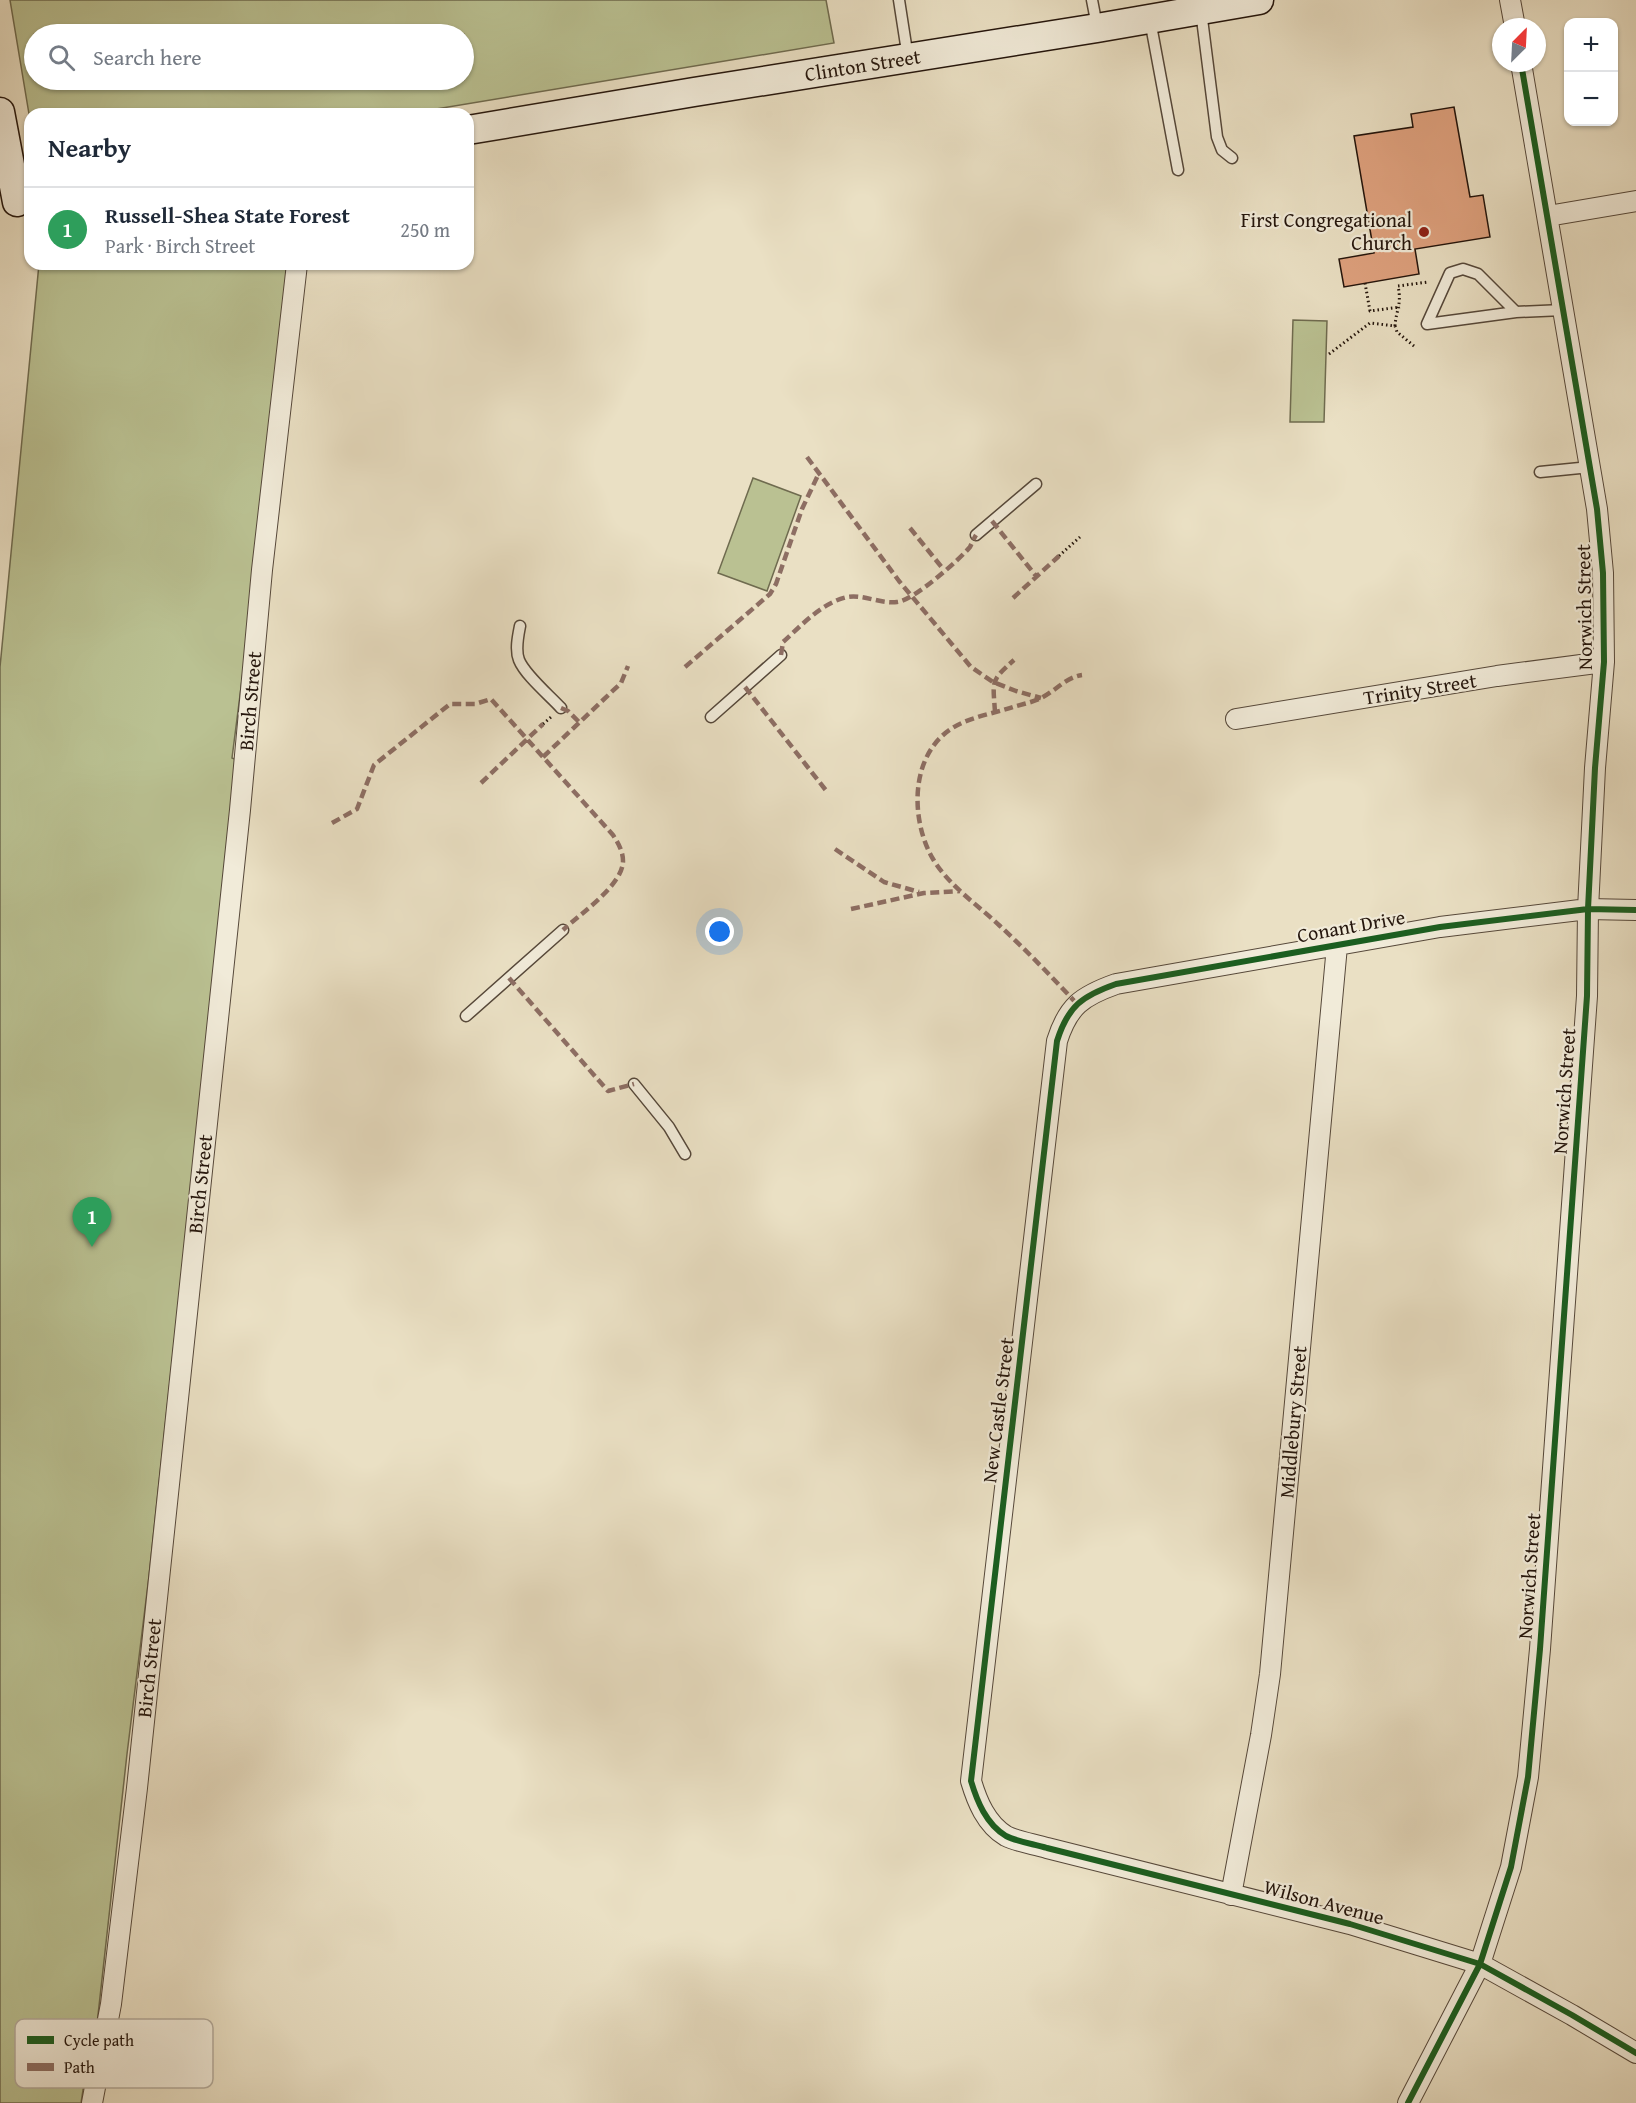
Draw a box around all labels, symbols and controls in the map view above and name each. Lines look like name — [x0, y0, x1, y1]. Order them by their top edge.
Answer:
north arrow — [1492, 18, 1546, 72]
map controls — [1564, 18, 1618, 126]
button: + — [1564, 18, 1618, 72]
search box — [24, 24, 474, 90]
icon: search — [45, 41, 78, 74]
text: Search here — [93, 41, 202, 73]
street label: Clinton Street — [803, 41, 923, 88]
button: − — [1564, 72, 1618, 126]
text: Nearby — [48, 128, 131, 167]
text: Russell-Shea State Forest — [105, 199, 350, 231]
place label: First Congregational Church — [1241, 205, 1412, 257]
text: 1 — [62, 215, 73, 244]
text: 250 m — [400, 215, 450, 244]
marker: First Congregational Church — [1417, 225, 1431, 239]
text: Park · Birch Street — [105, 231, 255, 260]
street label: Norwich Street — [1568, 544, 1599, 670]
street label: Birch Street — [231, 650, 268, 752]
street label: Trinity Street — [1361, 665, 1478, 712]
street label: Conant Drive — [1295, 902, 1407, 949]
your location — [705, 917, 734, 946]
street label: Norwich Street — [1545, 1027, 1582, 1155]
street label: Birch Street — [180, 1133, 219, 1235]
pin: 1 — [72, 1198, 112, 1247]
street label: New Castle Street — [974, 1336, 1021, 1484]
street label: Middlebury Street — [1271, 1345, 1314, 1499]
street label: Norwich Street — [1510, 1512, 1547, 1640]
street label: Birch Street — [129, 1617, 168, 1719]
street label: Wilson Avenue — [1261, 1872, 1388, 1932]
legend — [15, 2019, 213, 2088]
text: Cycle path — [64, 2028, 134, 2052]
text: Path — [64, 2055, 95, 2079]

